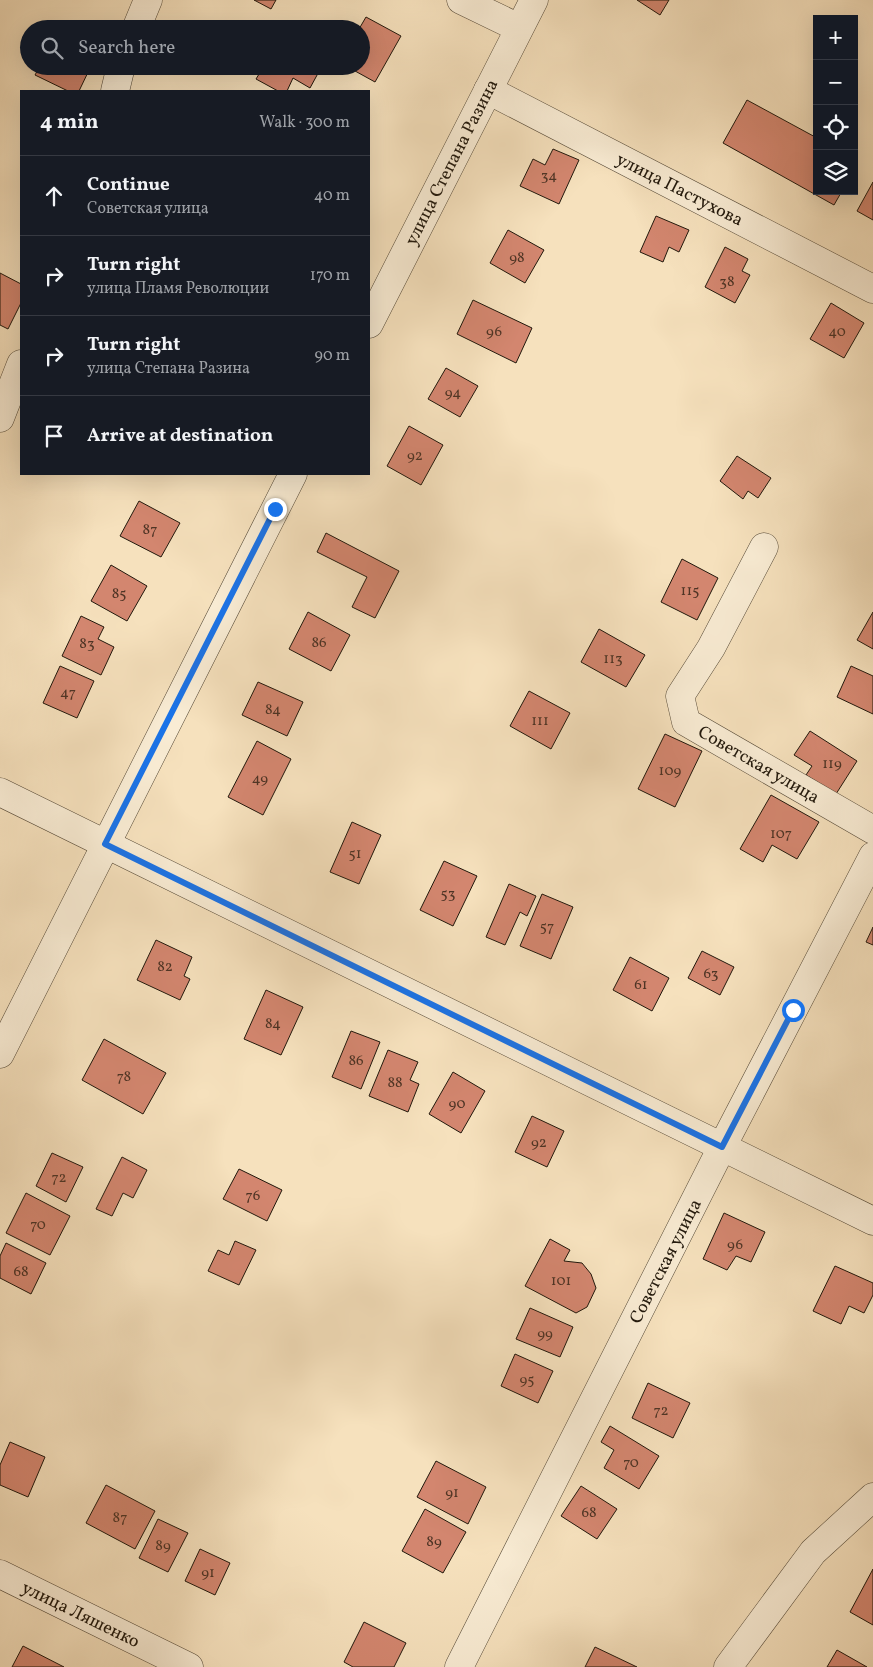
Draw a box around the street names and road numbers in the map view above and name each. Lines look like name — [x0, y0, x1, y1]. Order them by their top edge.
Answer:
street label: улица Степана Разина — [400, 75, 505, 250]
street label: улица Пастухова — [611, 148, 747, 233]
street label: Советская улица — [693, 720, 824, 810]
street label: Советская улица — [624, 1195, 709, 1328]
street label: улица Ляшенко — [17, 1576, 144, 1655]

